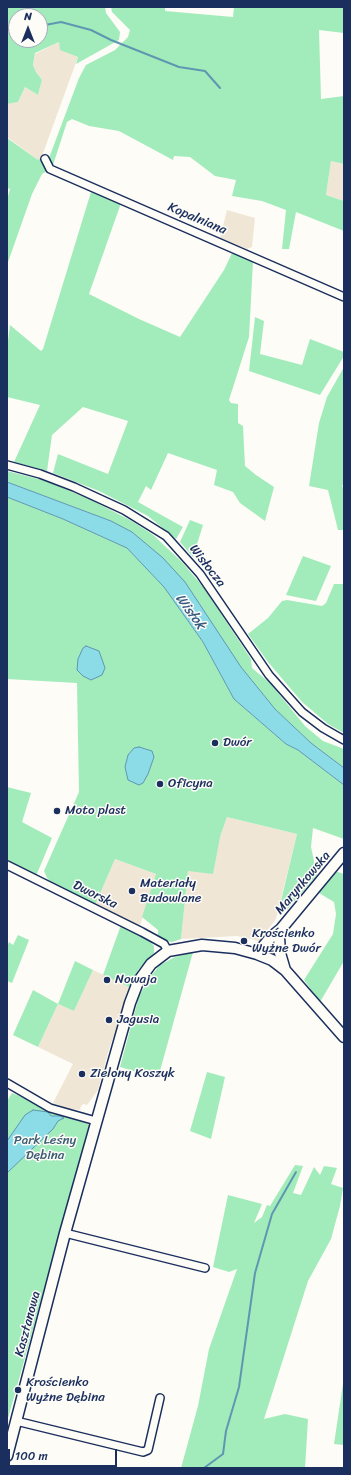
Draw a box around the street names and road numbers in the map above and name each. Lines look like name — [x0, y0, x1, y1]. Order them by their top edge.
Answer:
street label: Kopalniana — [165, 200, 229, 238]
street label: Wisłocza — [186, 542, 228, 590]
street label: Marynkowska — [272, 848, 334, 918]
street label: Dworska — [70, 878, 120, 912]
street label: Kasztanowa — [12, 1289, 44, 1359]

